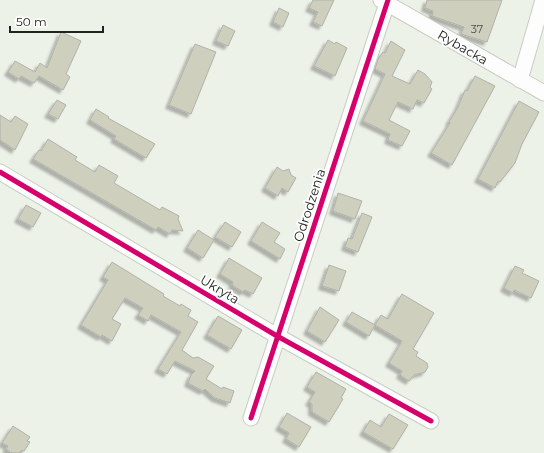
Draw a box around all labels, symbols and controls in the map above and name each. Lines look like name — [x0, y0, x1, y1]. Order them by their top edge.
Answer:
scale bar — [10, 8, 103, 34]
text: 50 m — [16, 14, 47, 29]
house number: 37 — [471, 22, 483, 36]
street label: Rybacka — [435, 26, 491, 68]
street label: Odrodzenia — [290, 166, 328, 244]
street label: Ukryta — [197, 271, 243, 307]

